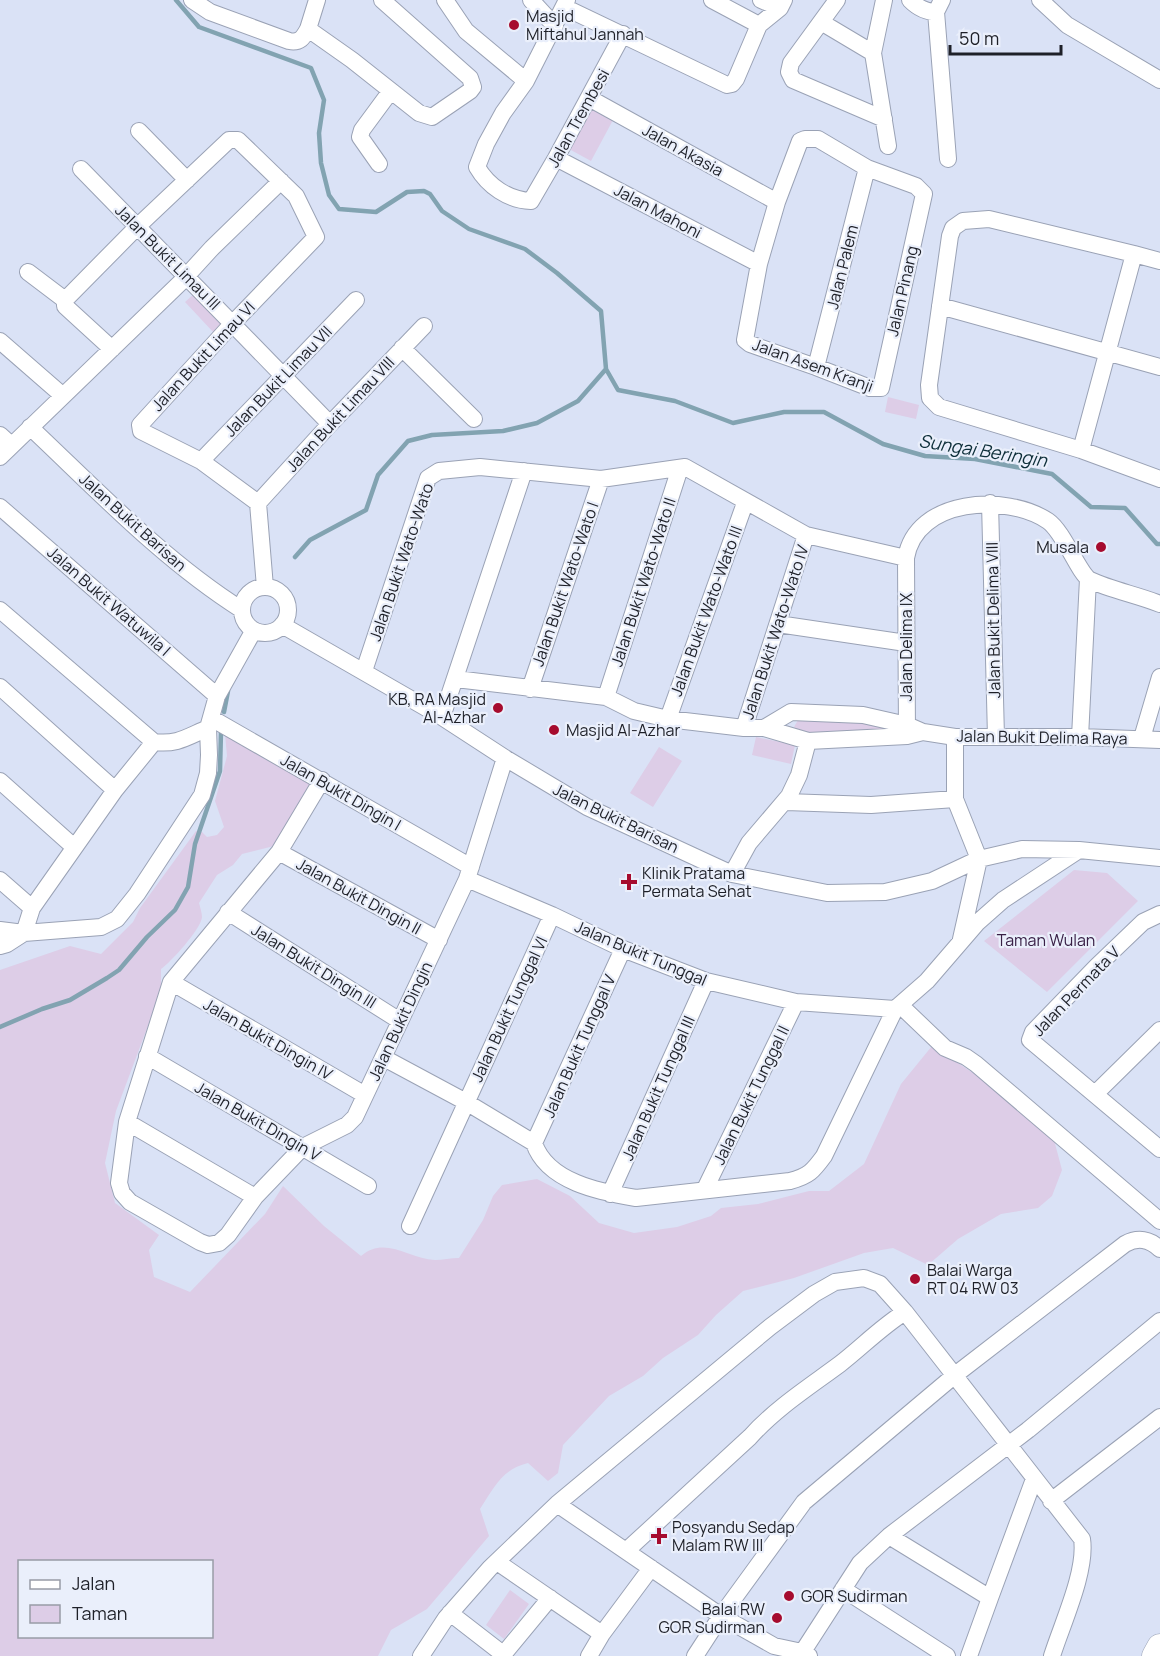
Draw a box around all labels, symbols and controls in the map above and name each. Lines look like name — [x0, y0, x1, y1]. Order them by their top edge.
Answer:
place label: Masjid Miftahul Jannah — [526, 5, 644, 45]
marker: Masjid Miftahul Jannah — [507, 18, 521, 32]
scale bar — [950, 18, 1061, 56]
text: 50 m — [959, 26, 999, 50]
street label: Jalan Trembesi — [542, 65, 614, 171]
street label: Jalan Akasia — [638, 119, 728, 181]
street label: Jalan Mahoni — [610, 179, 706, 243]
street label: Jalan Bukit Limau III — [111, 200, 225, 314]
street label: Jalan Palem — [821, 223, 863, 311]
street label: Jalan Pinang — [881, 244, 923, 338]
street label: Jalan Bukit Limau VI — [146, 296, 260, 416]
street label: Jalan Bukit Limau VII — [219, 321, 337, 441]
street label: Jalan Asem Kranji — [750, 333, 876, 397]
street label: Jalan Bukit Limau VIII — [281, 352, 399, 476]
water label: Sungai Beringin — [917, 428, 1050, 472]
street label: Jalan Bukit Barisan — [75, 468, 191, 576]
street label: Jalan Bukit Wato-Wato — [364, 480, 438, 644]
street label: Jalan Bukit Wato-Wato II — [605, 495, 681, 669]
street label: Jalan Bukit Wato-Wato I — [527, 499, 603, 669]
street label: Jalan Bukit Wato-Wato III — [665, 523, 747, 699]
place label: Musala — [1036, 536, 1089, 558]
marker: Musala — [1094, 540, 1108, 554]
street label: Jalan Bukit Watuwila I — [43, 541, 175, 661]
street label: Jalan Bukit Wato-Wato IV — [736, 542, 814, 722]
street label: Jalan Bukit Delima VIII — [981, 542, 1005, 698]
street label: Jalan Delima IX — [895, 593, 917, 701]
place label: KB, RA Masjid Al-Azhar — [388, 688, 486, 728]
marker: KB, RA Masjid Al-Azhar — [491, 701, 505, 715]
place label: Masjid Al-Azhar — [566, 719, 680, 741]
marker: Masjid Al-Azhar — [547, 723, 561, 737]
street label: Jalan Bukit Delima Raya — [956, 725, 1128, 749]
street label: Jalan Bukit Dingin I — [277, 749, 405, 835]
street label: Jalan Bukit Barisan — [550, 778, 682, 858]
street label: Jalan Bukit Dingin II — [293, 853, 425, 939]
place label: Klinik Pratama Permata Sehat — [642, 862, 752, 902]
marker: Klinik Pratama Permata Sehat — [620, 873, 638, 891]
street label: Jalan Bukit Tunggal — [572, 915, 710, 991]
street label: Jalan Bukit Dingin III — [247, 919, 381, 1013]
park label: Taman Wulan — [997, 929, 1095, 951]
street label: Jalan Bukit Tunggal VI — [466, 933, 552, 1085]
street label: Jalan Permata V — [1027, 941, 1125, 1041]
street label: Jalan Bukit Dingin — [363, 958, 437, 1084]
street label: Jalan Bukit Tunggal V — [538, 971, 621, 1121]
street label: Jalan Bukit Dingin IV — [199, 993, 337, 1085]
street label: Jalan Bukit Tunggal III — [616, 1012, 700, 1164]
street label: Jalan Bukit Tunggal II — [708, 1022, 794, 1168]
street label: Jalan Bukit Dingin V — [191, 1076, 325, 1166]
place label: Balai Warga RT 04 RW 03 — [927, 1259, 1019, 1299]
marker: Balai Warga RT 04 RW 03 — [908, 1272, 922, 1286]
place label: Posyandu Sedap Malam RW III — [672, 1516, 795, 1556]
marker: Posyandu Sedap Malam RW III — [650, 1527, 668, 1545]
legend — [18, 1560, 213, 1638]
text: Jalan — [72, 1571, 115, 1595]
place label: GOR Sudirman — [801, 1585, 907, 1607]
marker: GOR Sudirman — [782, 1589, 796, 1603]
place label: Balai RW GOR Sudirman — [659, 1598, 765, 1638]
text: Taman — [72, 1601, 127, 1625]
marker: Balai RW GOR Sudirman — [770, 1611, 784, 1625]

